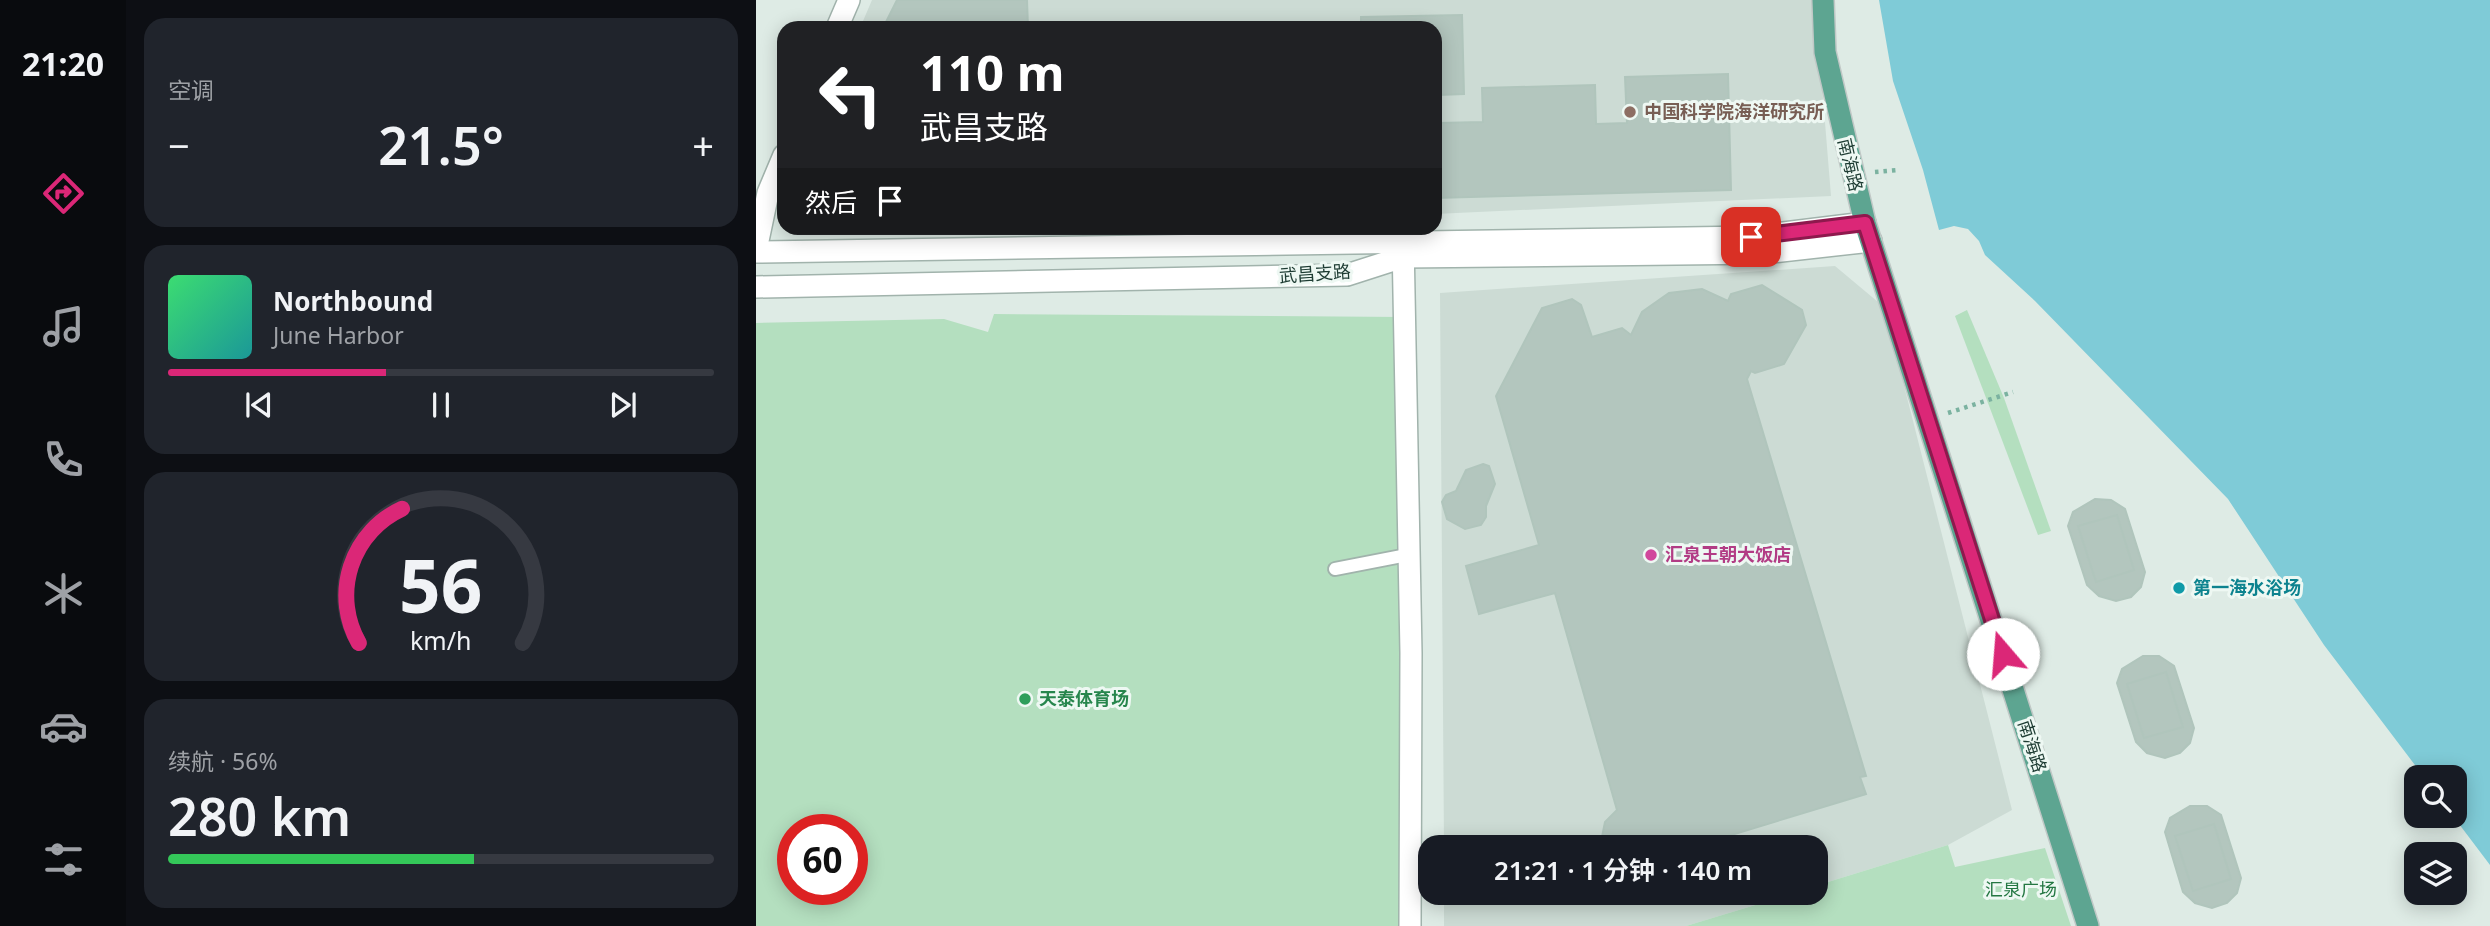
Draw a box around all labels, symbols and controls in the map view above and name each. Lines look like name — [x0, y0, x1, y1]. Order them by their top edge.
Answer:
text: 110 m — [920, 39, 1065, 105]
text: 21:20 — [22, 42, 104, 85]
icon: left — [805, 49, 896, 140]
text: 空调 — [168, 74, 214, 106]
place label: 中国科学院海洋研究所 — [1644, 99, 1824, 123]
marker: 中国科学院海洋研究所 — [1622, 104, 1638, 120]
text: 武昌支路 — [920, 105, 1048, 148]
text: 21.5° — [378, 109, 504, 180]
text: − — [168, 119, 190, 171]
text: + — [692, 119, 714, 171]
street label: 南海路 — [1833, 136, 1869, 194]
icon: directions — [39, 169, 88, 218]
icon: arrive — [871, 182, 909, 220]
text: 然后 — [805, 184, 857, 220]
pin — [1721, 207, 1781, 267]
icon: arrive — [1732, 218, 1770, 256]
street label: 武昌支路 — [1278, 259, 1352, 287]
text: Northbound — [273, 283, 433, 319]
icon: music — [39, 302, 88, 351]
text: June Harbor — [273, 319, 404, 351]
icon: previous — [240, 386, 278, 424]
icon: pause — [422, 386, 460, 424]
icon: next — [604, 386, 642, 424]
icon: phone — [39, 435, 88, 484]
text: 56 — [399, 535, 483, 634]
place label: 汇泉王朝大饭店 — [1665, 542, 1791, 566]
marker: 汇泉王朝大饭店 — [1643, 547, 1659, 563]
icon: climate — [39, 569, 88, 618]
place label: 第一海水浴场 — [2193, 575, 2301, 599]
marker: 第一海水浴场 — [2171, 580, 2187, 596]
position arrow — [1966, 617, 2040, 691]
text: km/h — [410, 622, 472, 656]
place label: 天泰体育场 — [1039, 686, 1129, 710]
marker: 天泰体育场 — [1017, 691, 1033, 707]
icon: car — [39, 702, 88, 751]
street label: 南海路 — [2013, 716, 2053, 775]
text: 续航 · 56% — [168, 745, 278, 777]
map controls — [2404, 765, 2467, 905]
button: search — [2404, 765, 2467, 828]
text: 280 km — [168, 780, 351, 851]
speed limit sign: 60 — [777, 814, 868, 905]
icon: filters — [39, 835, 88, 884]
button: layers — [2404, 842, 2467, 905]
text: 21:21 · 1 分钟 · 140 m — [1494, 852, 1752, 888]
park label: 汇泉广场 — [1985, 877, 2057, 901]

